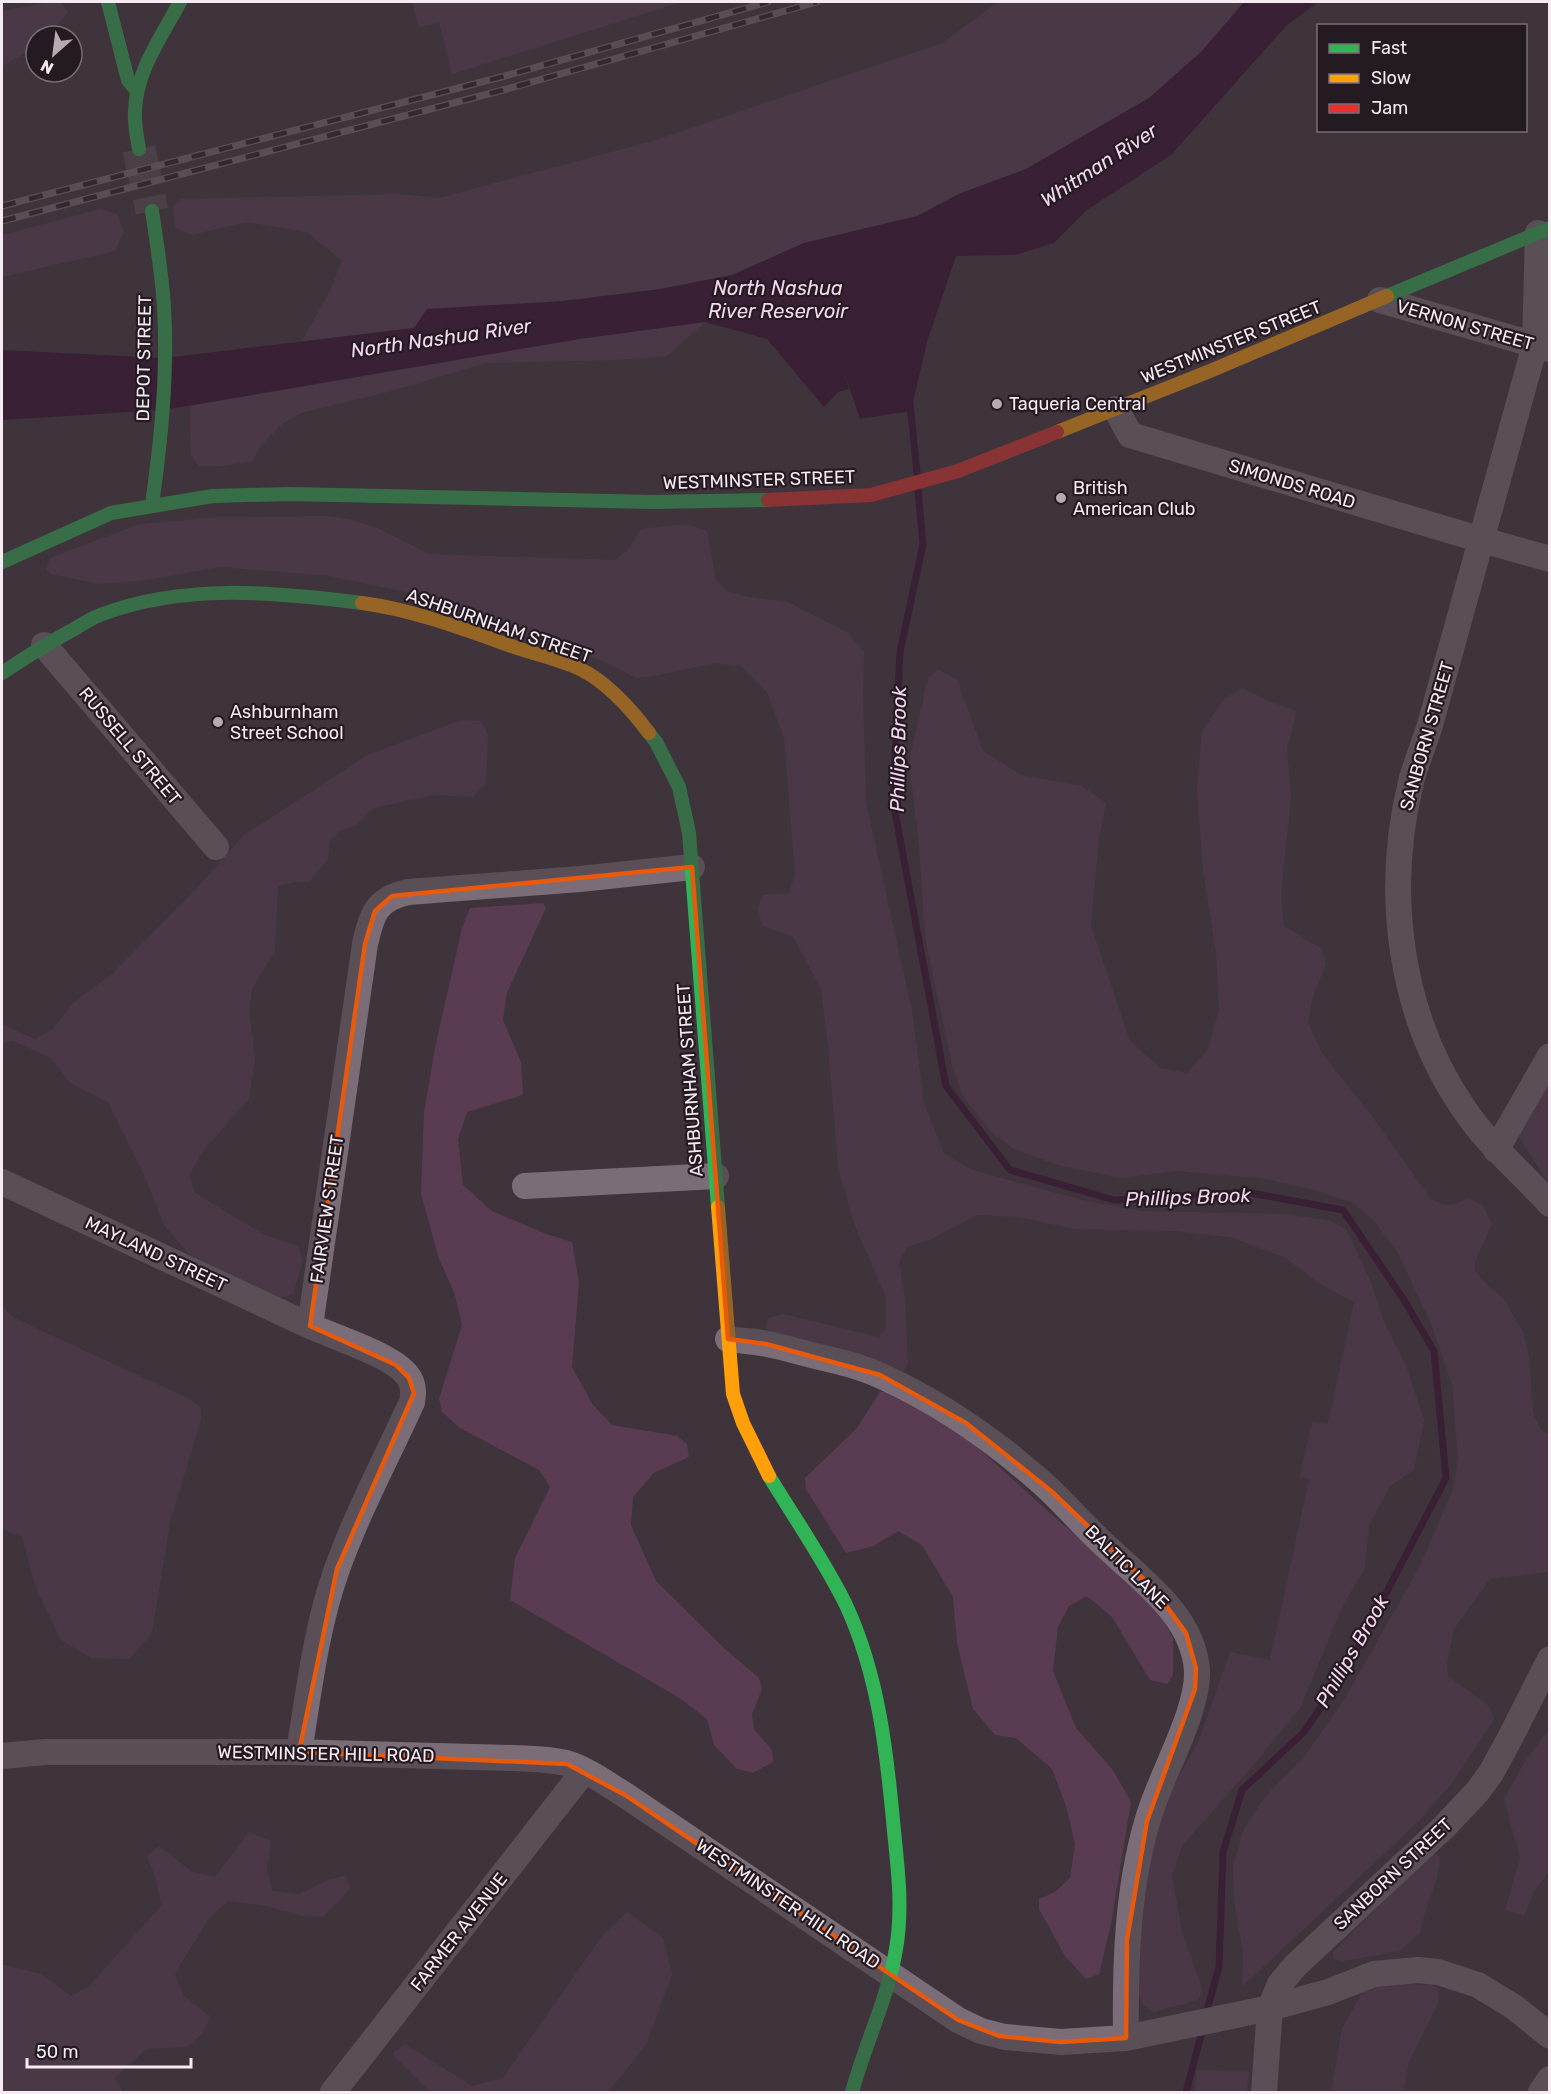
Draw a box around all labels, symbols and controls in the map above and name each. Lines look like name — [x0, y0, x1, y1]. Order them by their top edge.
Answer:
north arrow — [24, 24, 84, 84]
legend — [1317, 24, 1527, 132]
text: Fast — [1371, 37, 1407, 59]
text: N — [38, 56, 57, 78]
text: Slow — [1371, 67, 1411, 89]
text: Jam — [1371, 97, 1408, 119]
water label: Whitman River — [1036, 118, 1163, 212]
water label: North Nashua River Reservoir — [708, 276, 849, 323]
street label: DEPOT STREET — [132, 294, 156, 422]
street label: VERNON STREET — [1394, 295, 1536, 355]
street label: WESTMINSTER STREET — [1138, 296, 1324, 388]
water label: North Nashua River — [349, 313, 534, 363]
place label: Taqueria Central — [1009, 393, 1146, 415]
marker: Taqueria Central — [990, 397, 1004, 411]
street label: SIMONDS ROAD — [1226, 454, 1358, 514]
street label: WESTMINSTER STREET — [662, 466, 856, 494]
place label: British American Club — [1073, 477, 1195, 520]
marker: British American Club — [1054, 491, 1068, 505]
street label: ASHBURNHAM STREET — [404, 584, 594, 668]
street label: SANBORN STREET — [1395, 659, 1459, 813]
street label: RUSSELL STREET — [74, 682, 186, 810]
water label: Phillips Brook — [885, 685, 911, 812]
place label: Ashburnham Street School — [230, 701, 344, 744]
marker: Ashburnham Street School — [211, 715, 225, 729]
street label: ASHBURNHAM STREET — [672, 982, 708, 1178]
street label: FAIRVIEW STREET — [306, 1133, 348, 1285]
water label: Phillips Brook — [1125, 1183, 1252, 1211]
street label: MAYLAND STREET — [82, 1212, 230, 1296]
street label: BALTIC LANE — [1081, 1521, 1173, 1613]
water label: Phillips Brook — [1310, 1590, 1394, 1711]
street label: WESTMINSTER HILL ROAD — [217, 1741, 435, 1767]
street label: SANBORN STREET — [1329, 1813, 1457, 1935]
street label: WESTMINSTER HILL ROAD — [692, 1834, 884, 1974]
street label: FARMER AVENUE — [406, 1868, 512, 1996]
scale bar — [27, 2031, 190, 2069]
text: 50 m — [36, 2041, 79, 2063]

